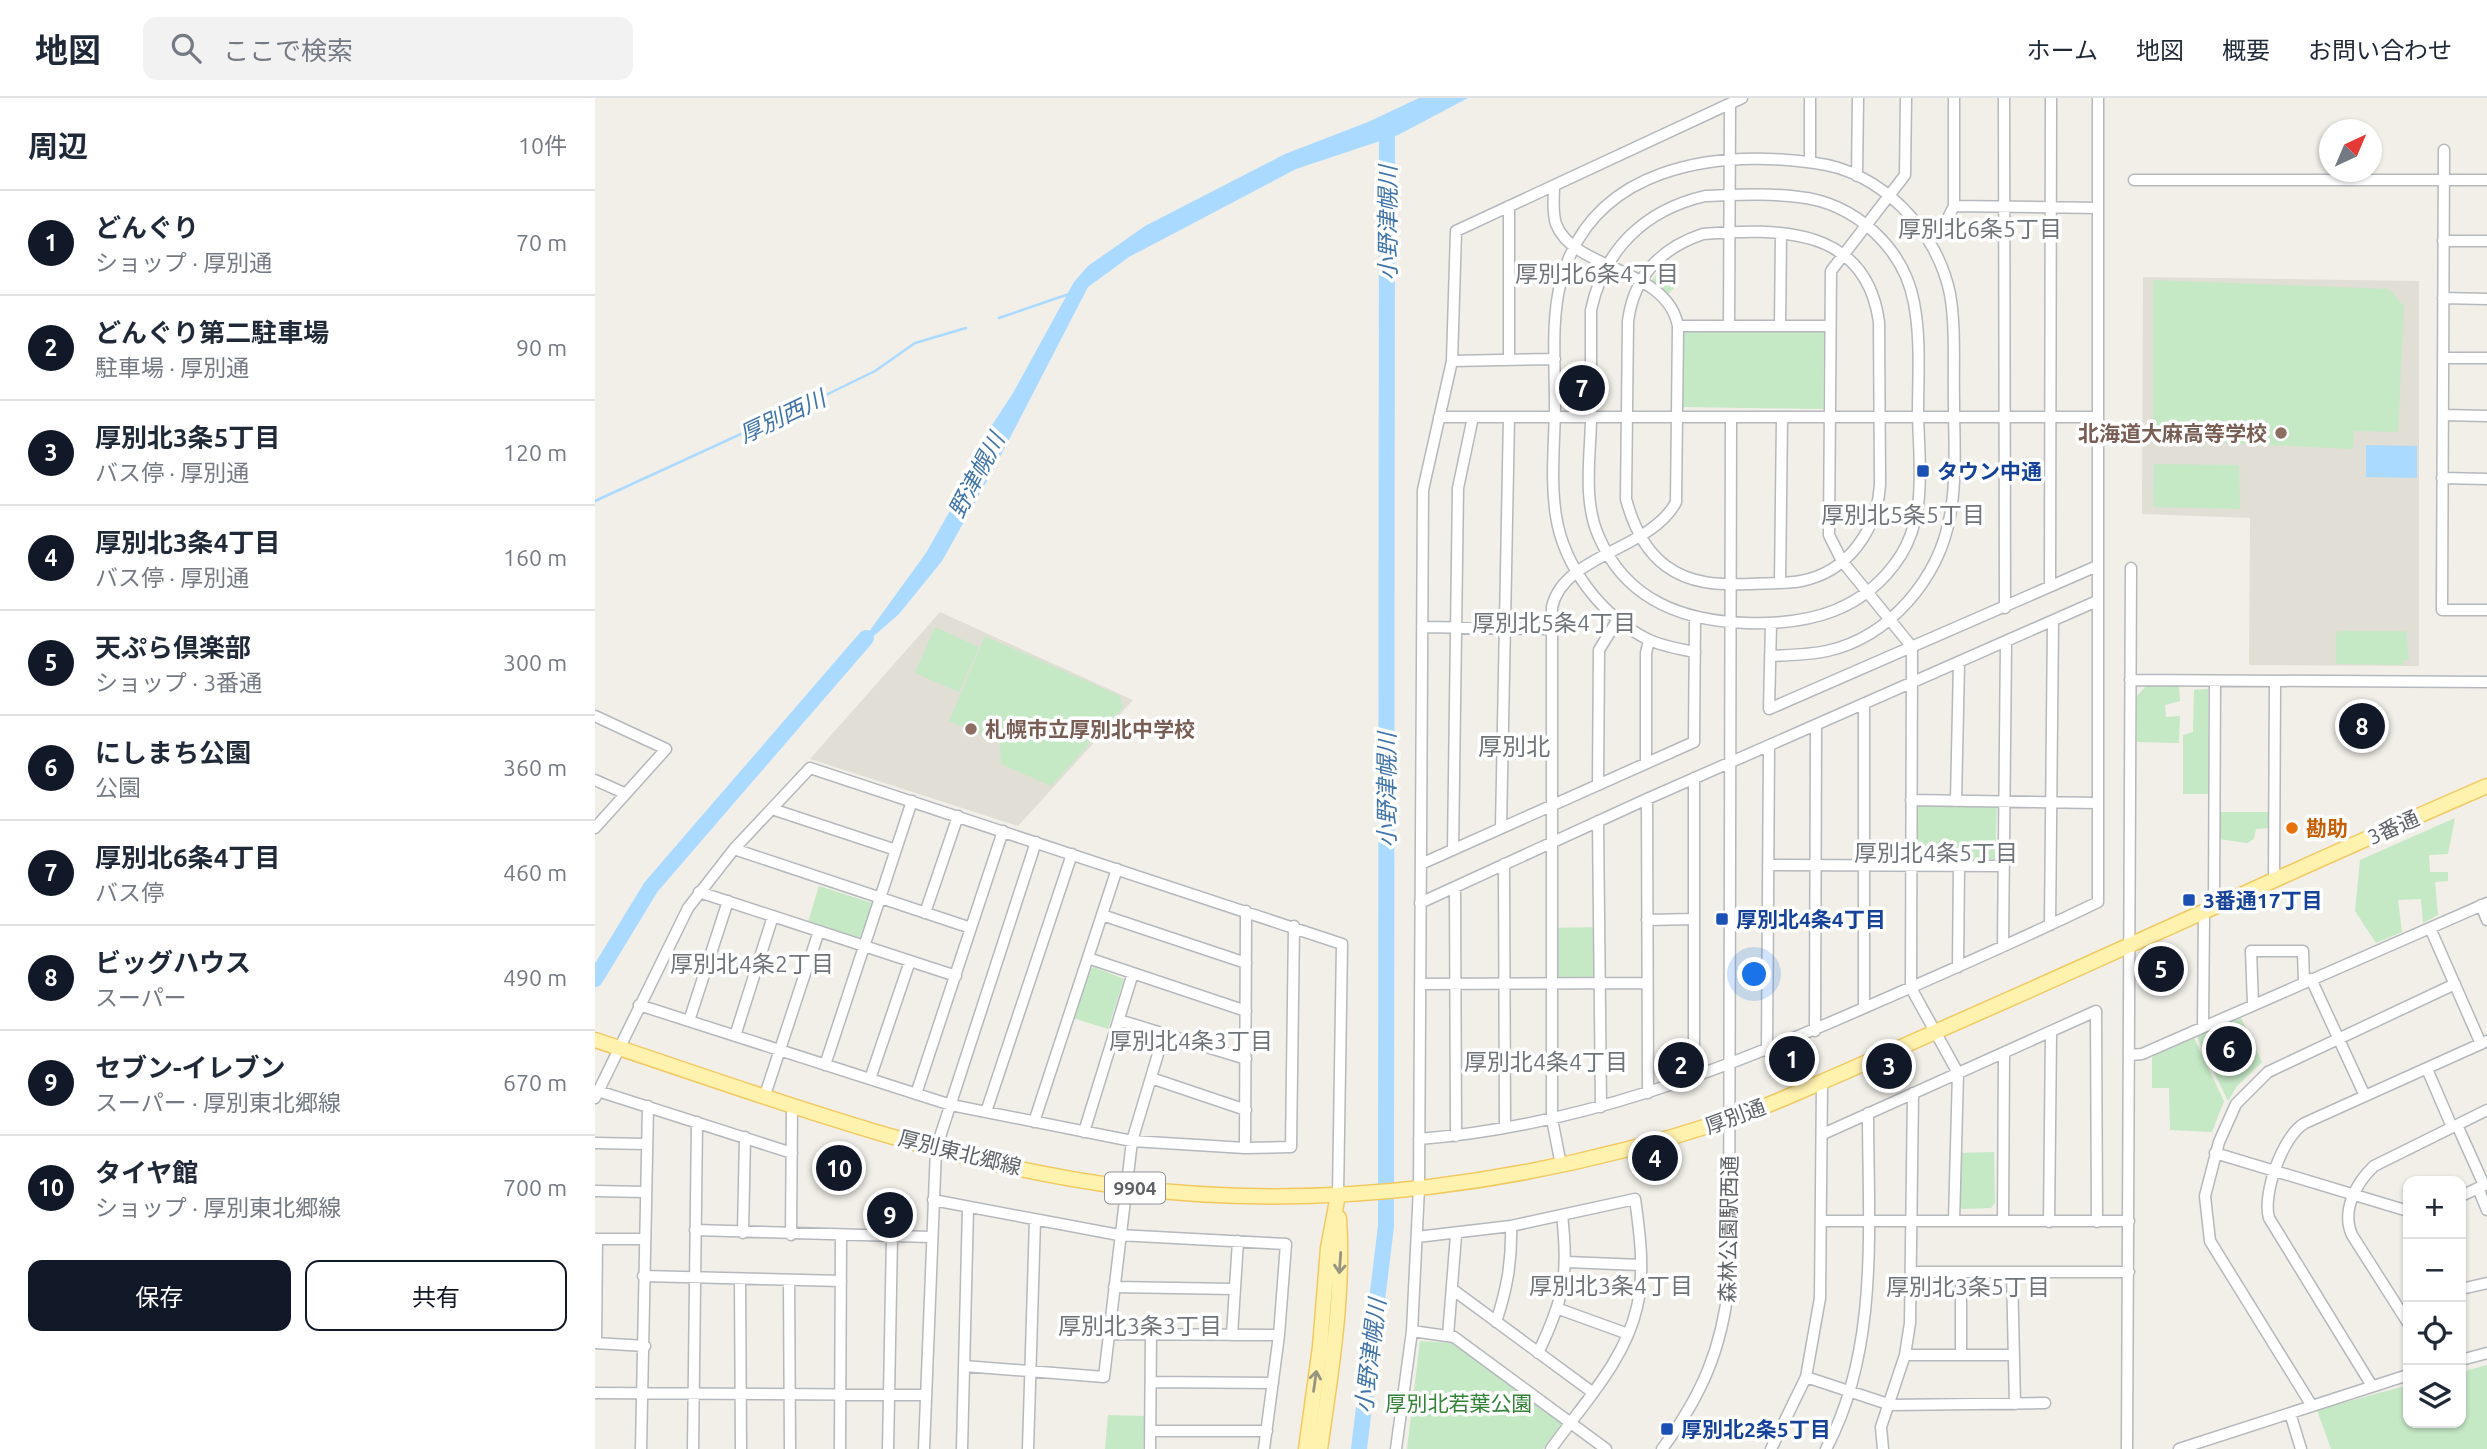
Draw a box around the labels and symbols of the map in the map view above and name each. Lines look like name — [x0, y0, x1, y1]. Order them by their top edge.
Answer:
north arrow — [2319, 119, 2382, 182]
water label: 小野津幌川 — [1375, 163, 1400, 281]
district label: 厚別北6条5丁目 — [1898, 216, 2062, 241]
district label: 厚別北6条4丁目 — [1515, 261, 1679, 286]
pin: 7 — [1559, 362, 1605, 414]
water label: 厚別西川 — [735, 384, 832, 447]
place label: 北海道大麻高等学校 — [2078, 421, 2267, 445]
marker: 北海道大麻高等学校 — [2273, 425, 2289, 441]
water label: 野津幌川 — [943, 426, 1010, 521]
place label: タウン中通 — [1937, 459, 2042, 483]
marker: タウン中通 — [1915, 463, 1931, 479]
district label: 厚別北5条5丁目 — [1821, 502, 1985, 527]
district label: 厚別北5条4丁目 — [1472, 610, 1636, 635]
pin: 8 — [2339, 700, 2385, 752]
place label: 札幌市立厚別北中学校 — [985, 717, 1195, 741]
marker: 札幌市立厚別北中学校 — [963, 721, 979, 737]
water label: 小野津幌川 — [1374, 730, 1399, 848]
district label: 厚別北 — [1478, 733, 1550, 760]
street label: 3番通 — [2364, 805, 2422, 849]
place label: 勘助 — [2306, 816, 2348, 840]
marker: 勘助 — [2284, 820, 2300, 836]
district label: 厚別北4条5丁目 — [1854, 840, 2018, 865]
place label: 3番通17丁目 — [2203, 888, 2323, 912]
marker: 3番通17丁目 — [2181, 892, 2197, 908]
place label: 厚別北4条4丁目 — [1736, 907, 1886, 931]
marker: 厚別北4条4丁目 — [1714, 911, 1730, 927]
pin: 5 — [2138, 943, 2184, 995]
district label: 厚別北4条2丁目 — [670, 951, 834, 976]
your location — [1737, 957, 1771, 991]
pin: 6 — [2206, 1023, 2252, 1075]
district label: 厚別北4条3丁目 — [1109, 1028, 1273, 1053]
pin: 1 — [1769, 1033, 1815, 1085]
pin: 2 — [1658, 1039, 1704, 1091]
pin: 3 — [1866, 1040, 1912, 1092]
district label: 厚別北4条4丁目 — [1464, 1049, 1628, 1074]
street label: 厚別通 — [1701, 1094, 1769, 1138]
street label: 厚別東北郷線 — [896, 1125, 1024, 1179]
pin: 4 — [1632, 1132, 1678, 1184]
pin: 10 — [816, 1142, 862, 1194]
street label: 森林公園駅西通 — [1715, 1155, 1741, 1303]
road number: 9904 — [1105, 1172, 1165, 1204]
pin: 9 — [867, 1189, 913, 1241]
one-way arrow — [1333, 1252, 1346, 1274]
district label: 厚別北3条4丁目 — [1529, 1273, 1693, 1298]
district label: 厚別北3条5丁目 — [1886, 1274, 2050, 1299]
water label: 小野津幌川 — [1351, 1294, 1390, 1415]
district label: 厚別北3条3丁目 — [1058, 1313, 1222, 1338]
one-way arrow — [1309, 1371, 1322, 1393]
park label: 厚別北若葉公園 — [1386, 1391, 1533, 1415]
place label: 厚別北2条5丁目 — [1681, 1417, 1831, 1441]
marker: 厚別北2条5丁目 — [1659, 1421, 1675, 1437]

